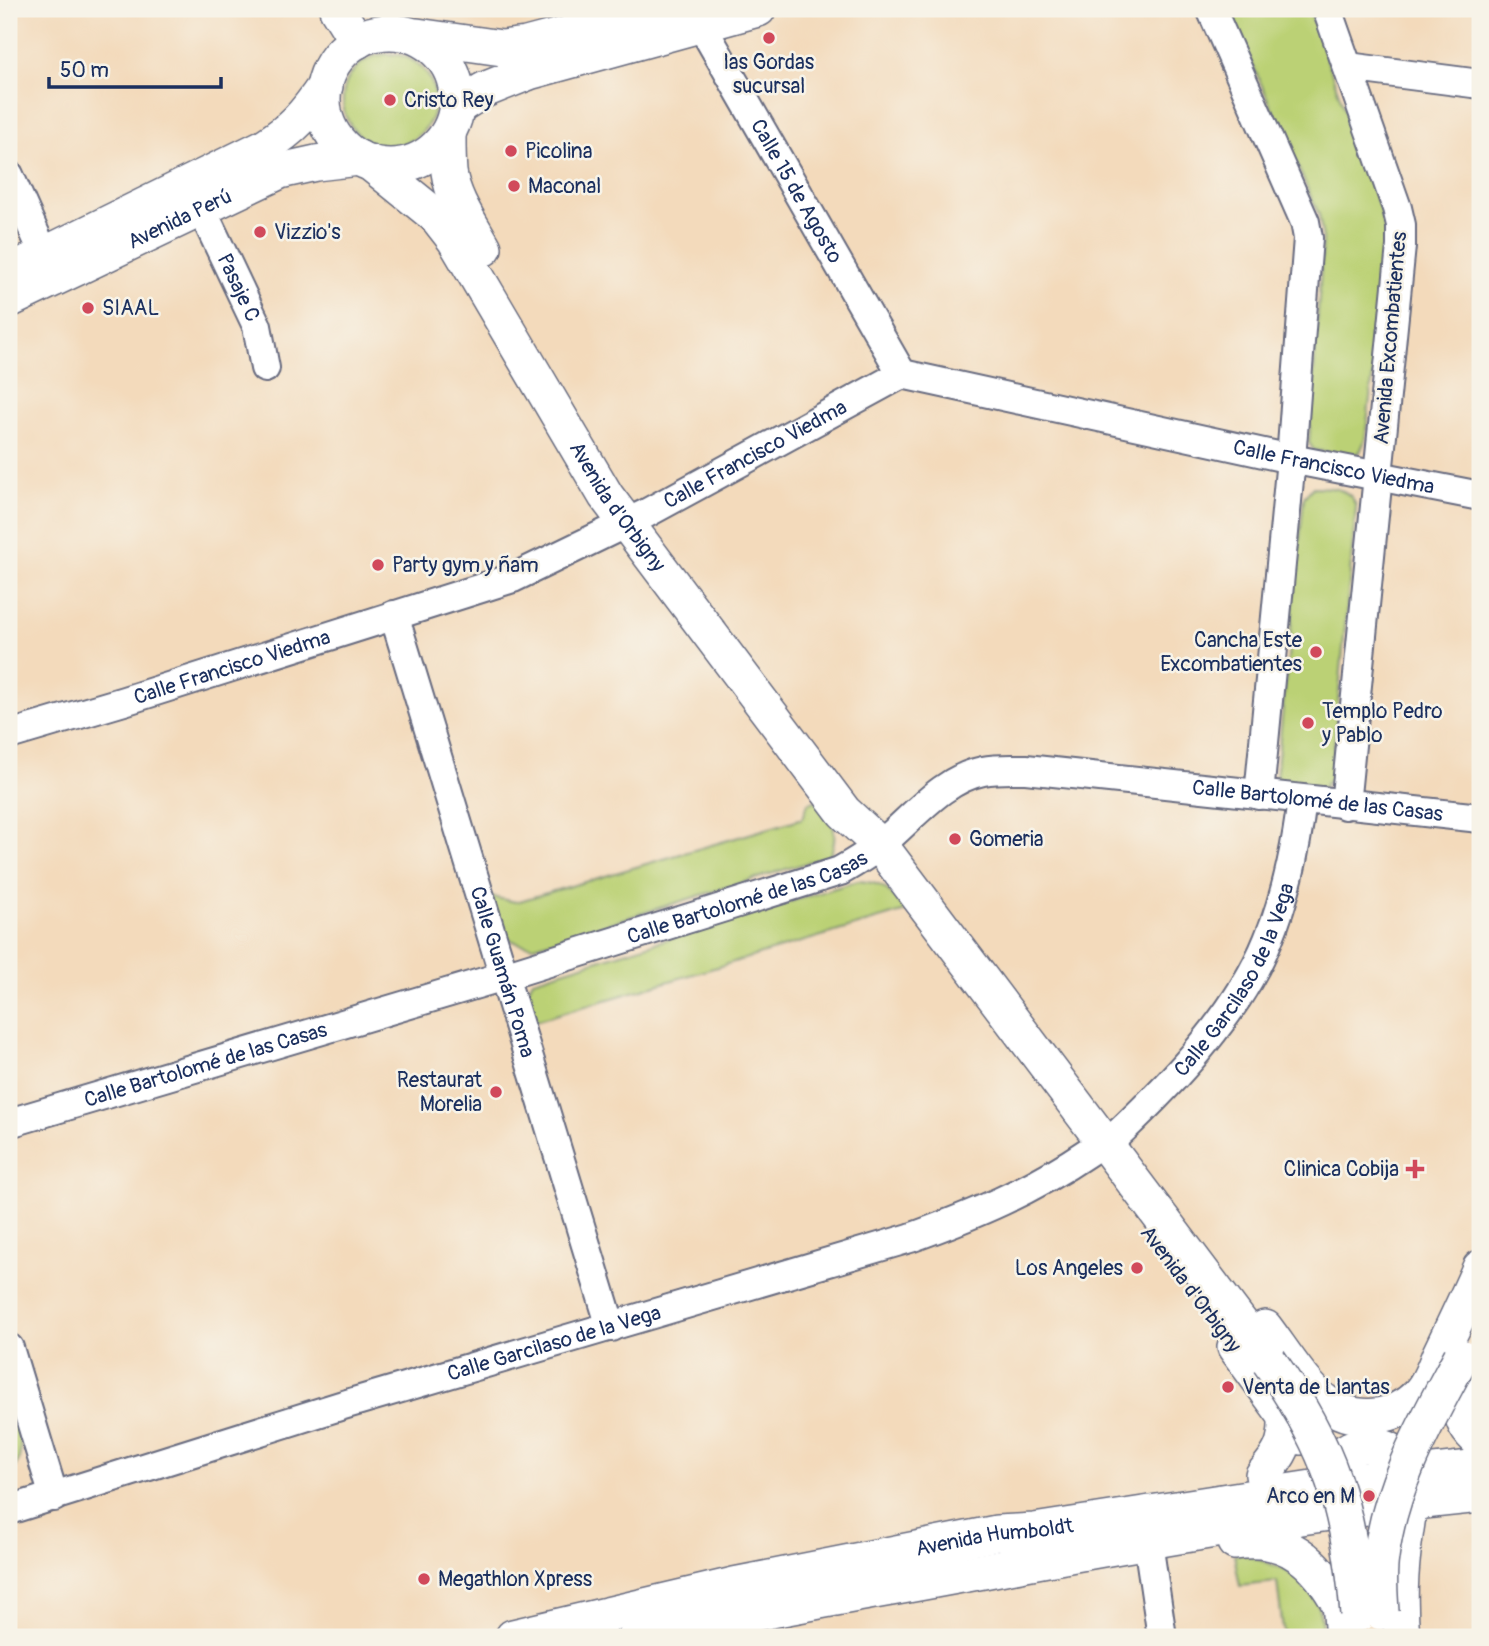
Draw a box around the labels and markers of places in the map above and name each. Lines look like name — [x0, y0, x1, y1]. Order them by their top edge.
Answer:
marker: las Gordas sucursal — [761, 30, 777, 46]
place label: las Gordas sucursal — [724, 49, 815, 100]
place label: Cristo Rey — [404, 87, 493, 114]
marker: Cristo Rey — [382, 92, 398, 108]
place label: Picolina — [525, 138, 592, 165]
marker: Picolina — [503, 143, 519, 159]
place label: Maconal — [528, 173, 601, 200]
marker: Maconal — [506, 178, 522, 194]
place label: Vizzio's — [274, 219, 341, 246]
marker: Vizzio's — [252, 224, 268, 240]
place label: SIAAL — [102, 295, 159, 322]
marker: SIAAL — [80, 300, 96, 316]
place label: Party gym y ñam — [392, 552, 539, 579]
marker: Party gym y ñam — [370, 557, 386, 573]
place label: Cancha Este Excombatientes — [1160, 627, 1303, 678]
marker: Cancha Este Excombatientes — [1308, 644, 1324, 660]
place label: Templo Pedro y Pablo — [1321, 698, 1443, 749]
marker: Templo Pedro y Pablo — [1300, 715, 1316, 731]
place label: Gomeria — [969, 826, 1044, 853]
marker: Gomeria — [947, 831, 963, 847]
place label: Restaurat Morelia — [397, 1067, 483, 1118]
marker: Restaurat Morelia — [488, 1084, 504, 1100]
place label: Clinica Cobija — [1284, 1156, 1399, 1183]
marker: Clinica Cobija — [1405, 1159, 1425, 1179]
place label: Los Angeles — [1015, 1255, 1124, 1282]
marker: Los Angeles — [1129, 1260, 1145, 1276]
place label: Venta de Llantas — [1242, 1374, 1390, 1401]
marker: Venta de Llantas — [1220, 1379, 1236, 1395]
place label: Arco en M — [1266, 1483, 1355, 1510]
marker: Arco en M — [1361, 1488, 1377, 1504]
place label: Megathlon Xpress — [438, 1566, 593, 1593]
marker: Megathlon Xpress — [416, 1571, 432, 1587]

